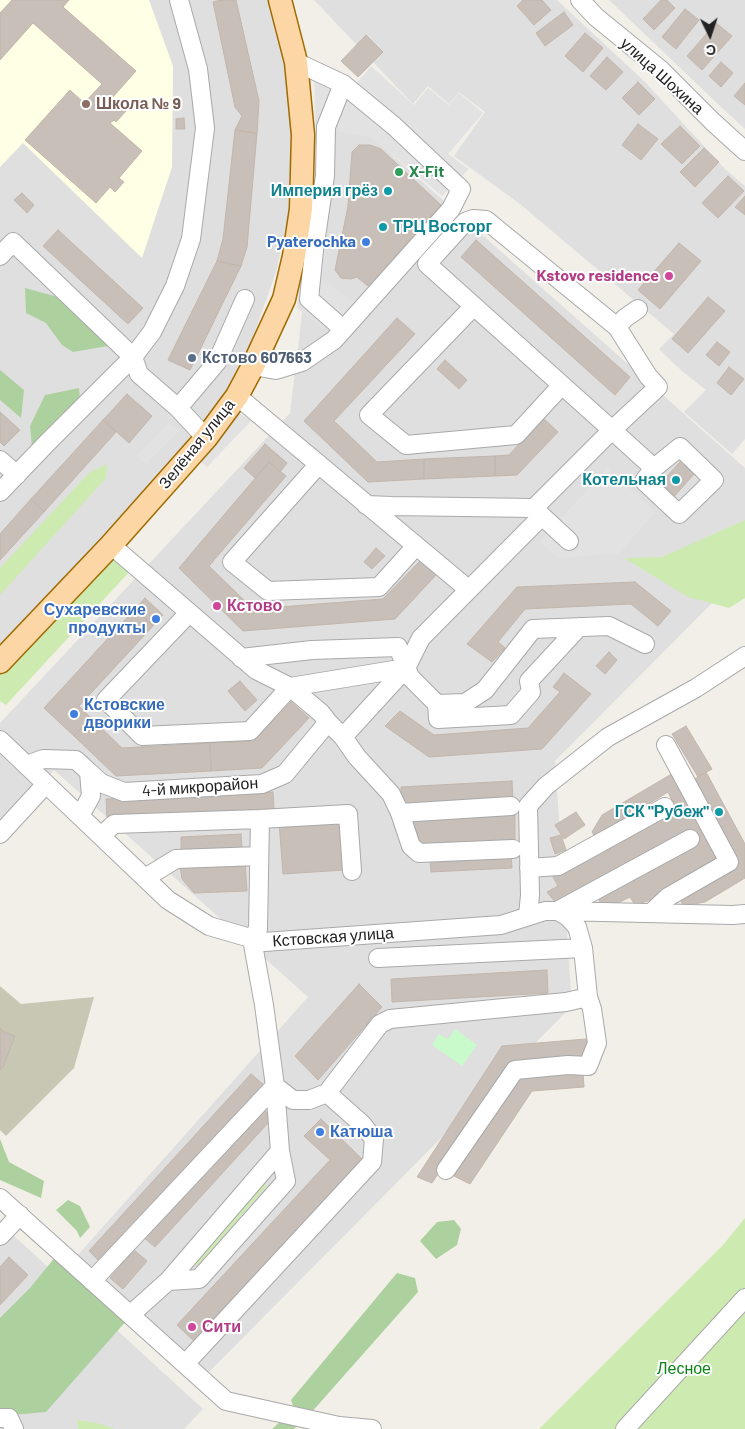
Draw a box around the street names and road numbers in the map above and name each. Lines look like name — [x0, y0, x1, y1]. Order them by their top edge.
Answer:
street label: улица Шохина — [616, 34, 708, 118]
street label: Зелёная улица — [155, 395, 239, 493]
street label: 4-й микрорайон — [141, 773, 259, 801]
street label: Кстовская улица — [272, 923, 394, 951]

